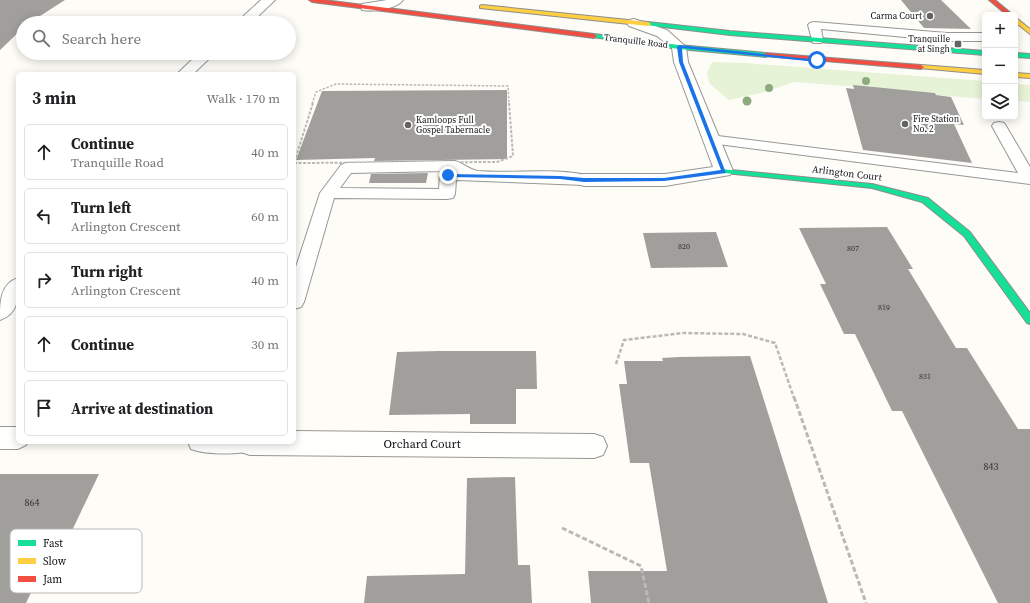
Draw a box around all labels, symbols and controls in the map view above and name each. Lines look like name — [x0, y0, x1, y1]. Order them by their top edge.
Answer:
place label: Carma Court — [871, 10, 922, 22]
marker: Carma Court — [925, 11, 935, 21]
map controls — [982, 12, 1018, 120]
button: + — [982, 12, 1018, 48]
search box — [16, 16, 296, 60]
icon: search — [30, 27, 52, 49]
text: Search here — [62, 28, 141, 49]
street label: Tranquille Road — [603, 31, 669, 51]
place label: Tranquille at Singh — [908, 33, 951, 55]
marker: Tranquille at Singh — [953, 39, 963, 49]
button: − — [982, 48, 1018, 84]
route start — [808, 51, 826, 69]
button: layers — [982, 84, 1018, 120]
text: 3 min — [32, 86, 76, 110]
text: Walk · 170 m — [207, 90, 280, 107]
place label: Fire Station No. 2 — [913, 113, 960, 135]
place label: Kamloops Full Gospel Tabernacle — [416, 114, 490, 136]
marker: Fire Station No. 2 — [900, 119, 910, 129]
marker: Kamloops Full Gospel Tabernacle — [403, 120, 413, 130]
text: Continue — [71, 133, 134, 154]
icon: ahead — [33, 141, 55, 163]
text: 40 m — [251, 144, 279, 161]
text: Tranquille Road — [71, 154, 164, 171]
street label: Arlington Court — [811, 162, 883, 184]
route end — [439, 166, 457, 184]
text: Turn left — [71, 197, 131, 218]
icon: left — [33, 205, 55, 227]
text: 60 m — [251, 208, 279, 225]
text: Arlington Crescent — [71, 218, 180, 235]
house number: 820 — [678, 241, 690, 252]
house number: 807 — [847, 243, 859, 254]
text: Turn right — [71, 261, 143, 282]
icon: right — [33, 269, 55, 291]
text: 40 m — [251, 272, 279, 289]
text: Arlington Crescent — [71, 282, 180, 299]
house number: 819 — [878, 302, 890, 313]
icon: ahead — [33, 333, 55, 355]
text: Continue — [71, 334, 134, 355]
text: 30 m — [251, 336, 279, 353]
house number: 831 — [919, 371, 931, 382]
icon: arrive — [33, 397, 55, 419]
text: Arrive at destination — [71, 398, 213, 419]
street label: Orchard Court — [383, 436, 461, 452]
house number: 843 — [984, 460, 999, 473]
house number: 864 — [25, 496, 40, 509]
legend — [10, 529, 142, 593]
text: Fast — [43, 536, 63, 551]
text: Slow — [43, 554, 67, 569]
text: Jam — [42, 572, 62, 587]

